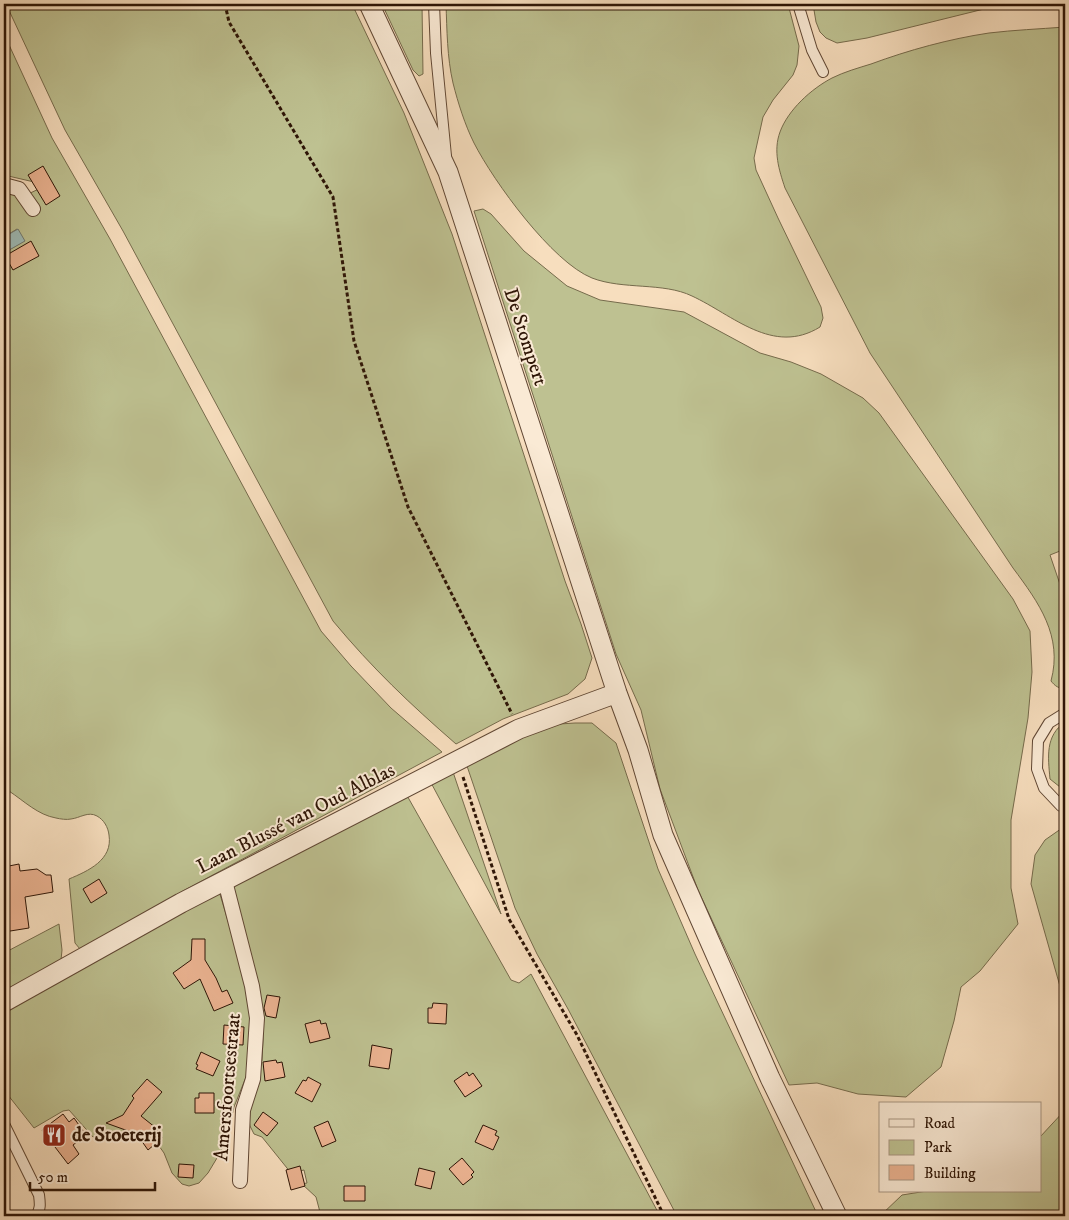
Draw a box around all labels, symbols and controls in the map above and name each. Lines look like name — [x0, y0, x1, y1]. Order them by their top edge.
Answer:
street label: De Stompert — [497, 285, 553, 389]
street label: Laan Blussé van Oud Alblas — [193, 758, 400, 880]
street label: Amersfoortsestraat — [209, 1012, 247, 1162]
legend — [879, 1102, 1042, 1192]
text: Road — [924, 1114, 956, 1133]
restaurant icon: de Stoeterij — [41, 1122, 67, 1148]
place label: de Stoeterij — [72, 1123, 162, 1148]
text: Park — [924, 1138, 953, 1157]
scale bar — [30, 1160, 155, 1192]
text: Building — [924, 1164, 976, 1183]
text: 50 m — [38, 1168, 68, 1187]

